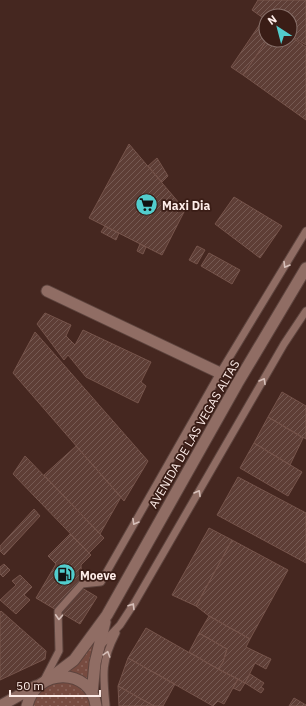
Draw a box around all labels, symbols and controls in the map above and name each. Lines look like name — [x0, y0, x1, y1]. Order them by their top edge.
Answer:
north arrow — [258, 8, 298, 48]
text: N — [265, 12, 279, 28]
supermarket icon: Maxi Dia — [134, 192, 160, 218]
place label: Maxi Dia — [162, 198, 210, 213]
one-way arrow — [283, 261, 290, 268]
street label: AVENIDA DE LAS VEGAS ALTAS — [145, 357, 243, 511]
one-way arrow — [258, 378, 265, 385]
one-way arrow — [193, 490, 200, 497]
one-way arrow — [133, 518, 140, 525]
fuel station icon: Moeve — [52, 562, 78, 588]
place label: Moeve — [80, 568, 117, 583]
one-way arrow — [128, 603, 135, 610]
one-way arrow — [54, 614, 63, 620]
one-way arrow — [102, 650, 111, 657]
scale bar — [10, 672, 100, 698]
text: 50 m — [16, 678, 44, 693]

